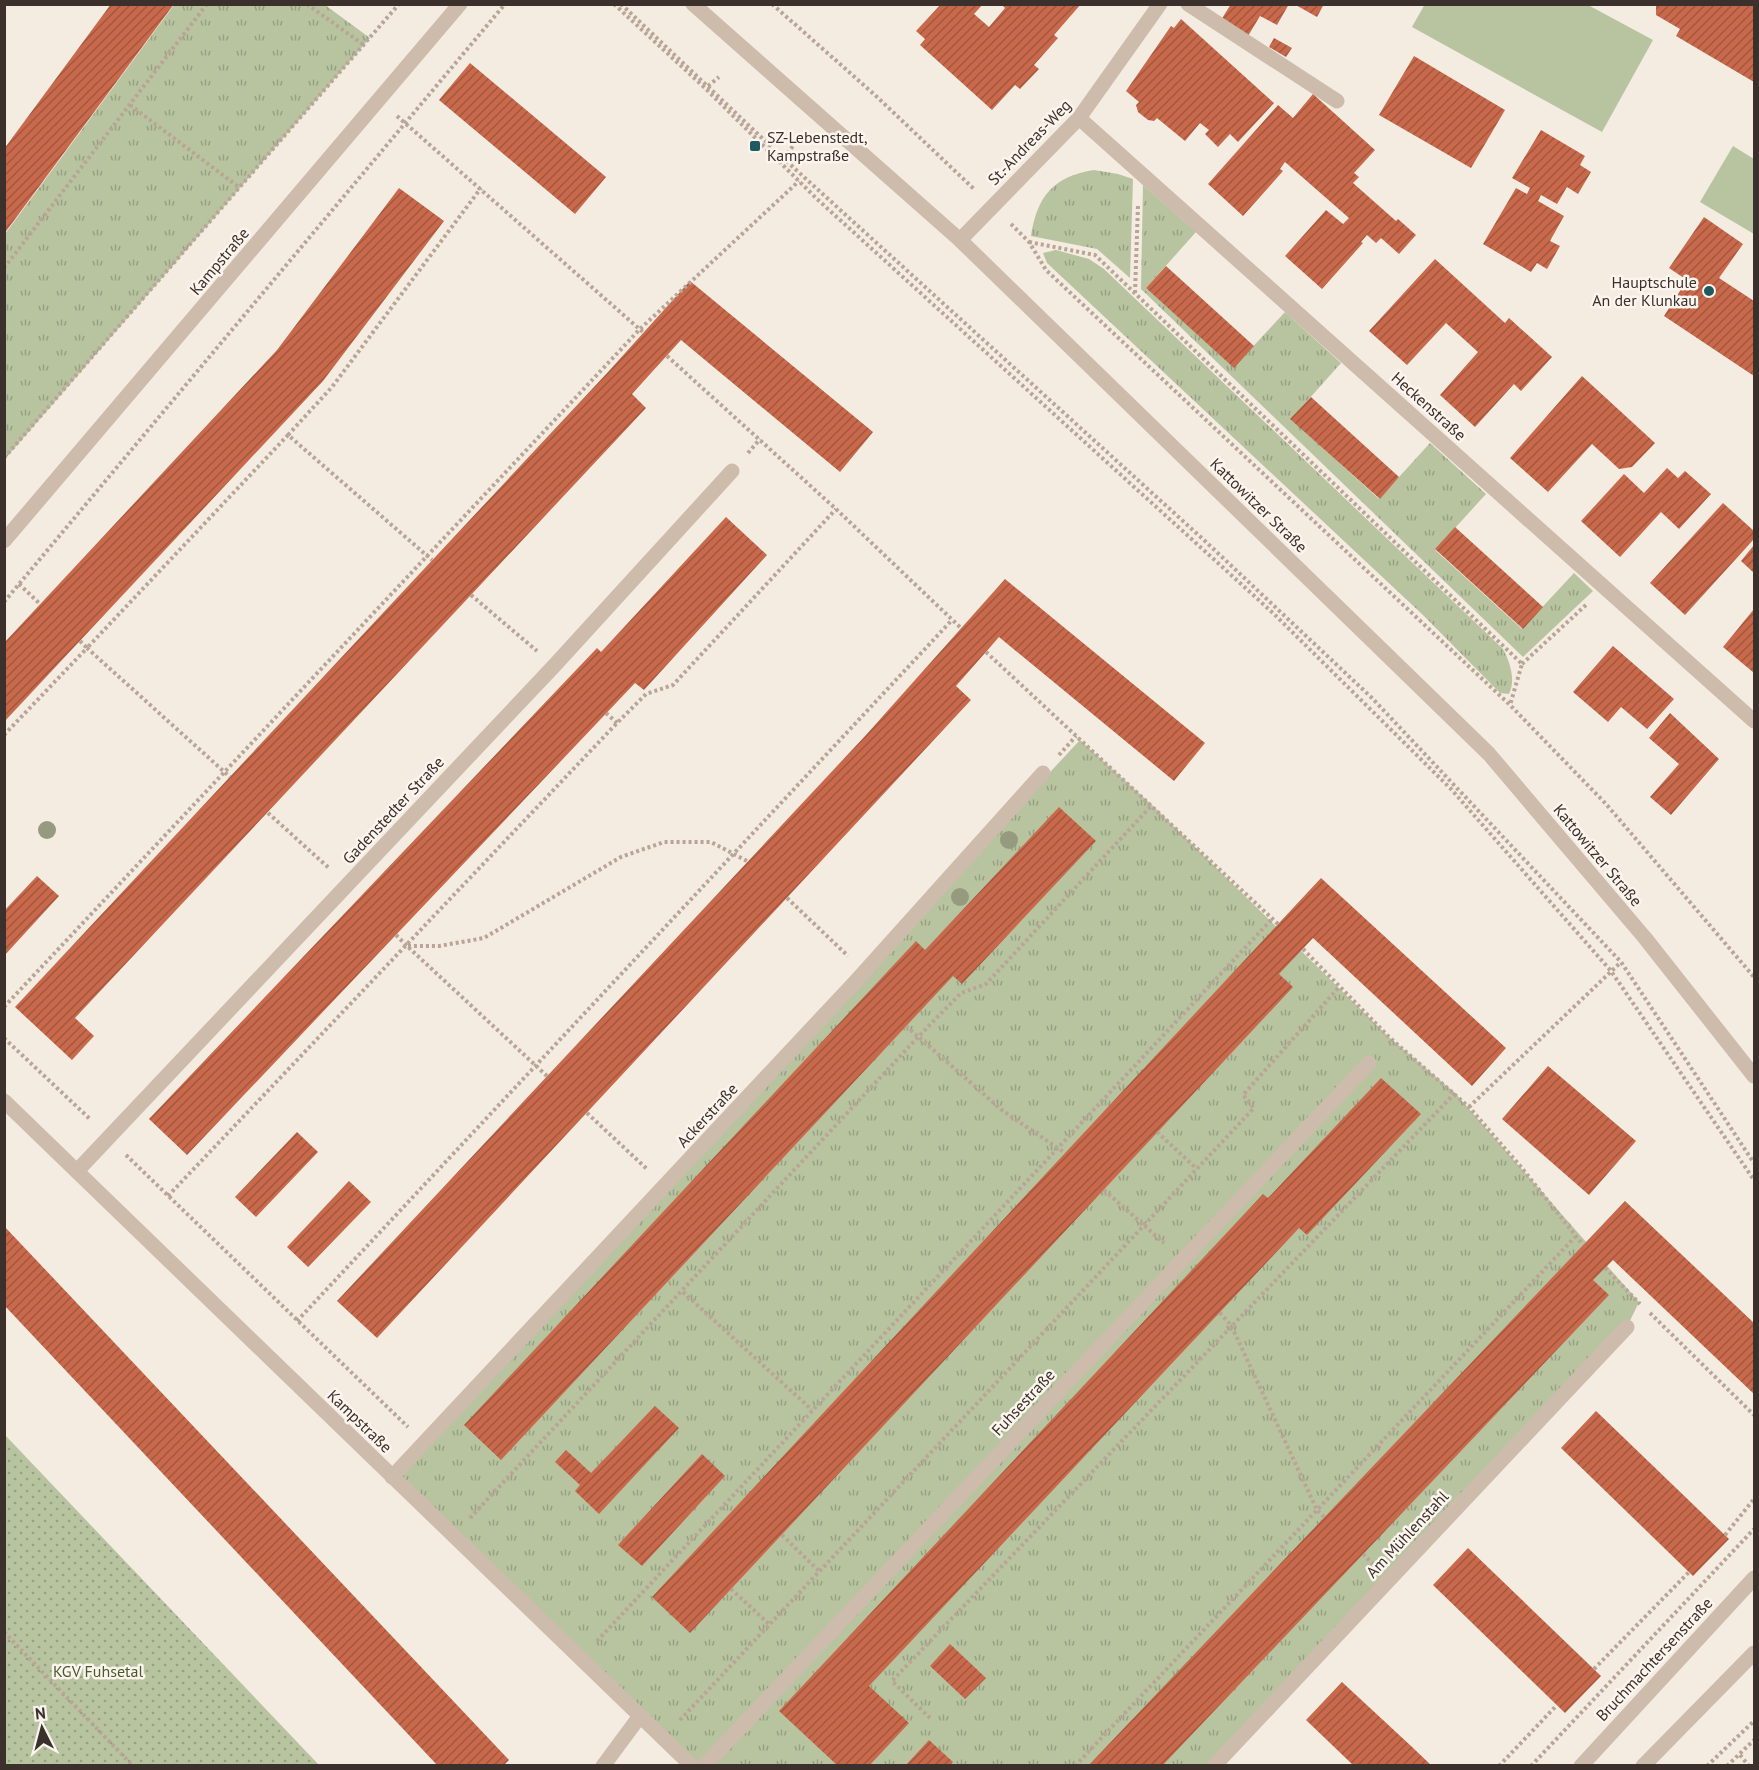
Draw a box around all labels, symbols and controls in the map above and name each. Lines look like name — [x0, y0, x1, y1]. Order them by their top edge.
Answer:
street label: St.-Andreas-Weg — [983, 95, 1075, 189]
place label: SZ-Lebenstedt, Kampstraße — [767, 127, 867, 165]
marker: SZ-Lebenstedt, Kampstraße — [748, 139, 762, 153]
street label: Kampstraße — [185, 223, 253, 299]
place label: Hauptschule An der Klunkau — [1592, 272, 1697, 310]
marker: Hauptschule An der Klunkau — [1702, 284, 1716, 298]
street label: Heckenstraße — [1388, 367, 1470, 445]
street label: Kattowitzer Straße — [1206, 454, 1312, 556]
street label: Gadenstedter Straße — [338, 752, 448, 868]
street label: Kattowitzer Straße — [1549, 800, 1647, 910]
street label: Ackerstraße — [672, 1079, 742, 1151]
street label: Fuhsestraße — [987, 1365, 1059, 1439]
street label: Kampstraße — [324, 1385, 396, 1457]
street label: Am Mühlenstahl — [1362, 1486, 1453, 1582]
street label: Bruchmachtersenstraße — [1591, 1593, 1717, 1725]
park label: KGV Fuhsetal — [53, 1661, 143, 1681]
north arrow — [12, 1698, 72, 1758]
text: N — [34, 1703, 47, 1724]

